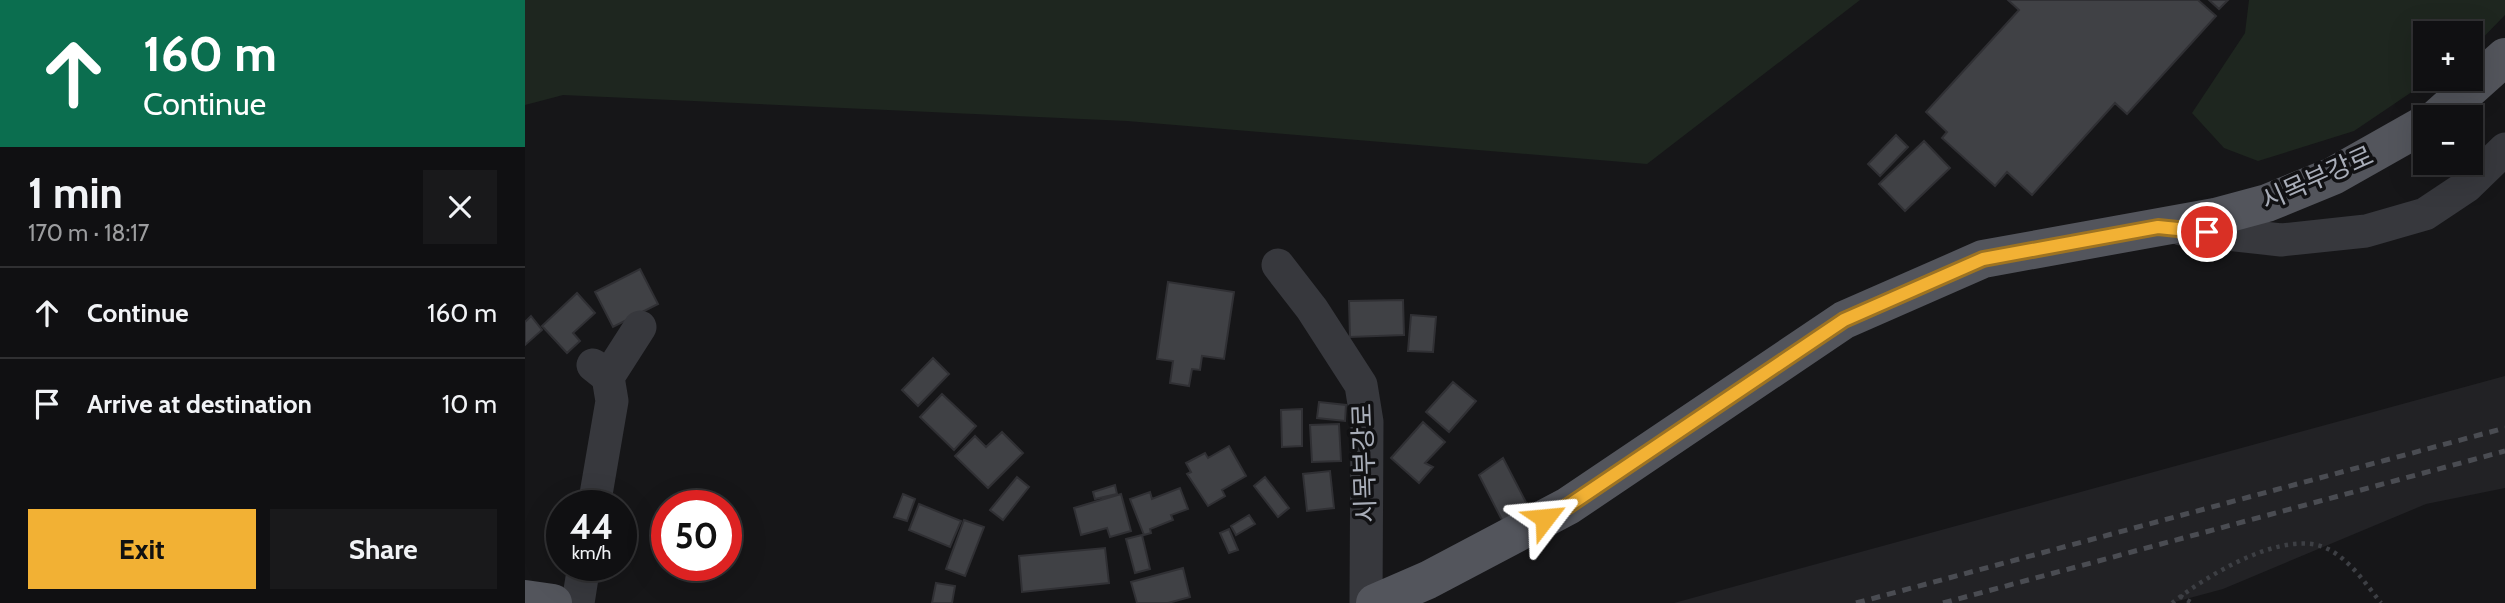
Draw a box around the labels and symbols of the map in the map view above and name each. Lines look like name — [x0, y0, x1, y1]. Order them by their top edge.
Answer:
street label: 시목부강로 — [2256, 139, 2378, 217]
pin — [2177, 202, 2237, 262]
street label: 시목부강로 — [1346, 403, 1382, 523]
position arrow — [1508, 481, 1582, 555]
speed limit sign: 50 — [651, 490, 742, 581]

